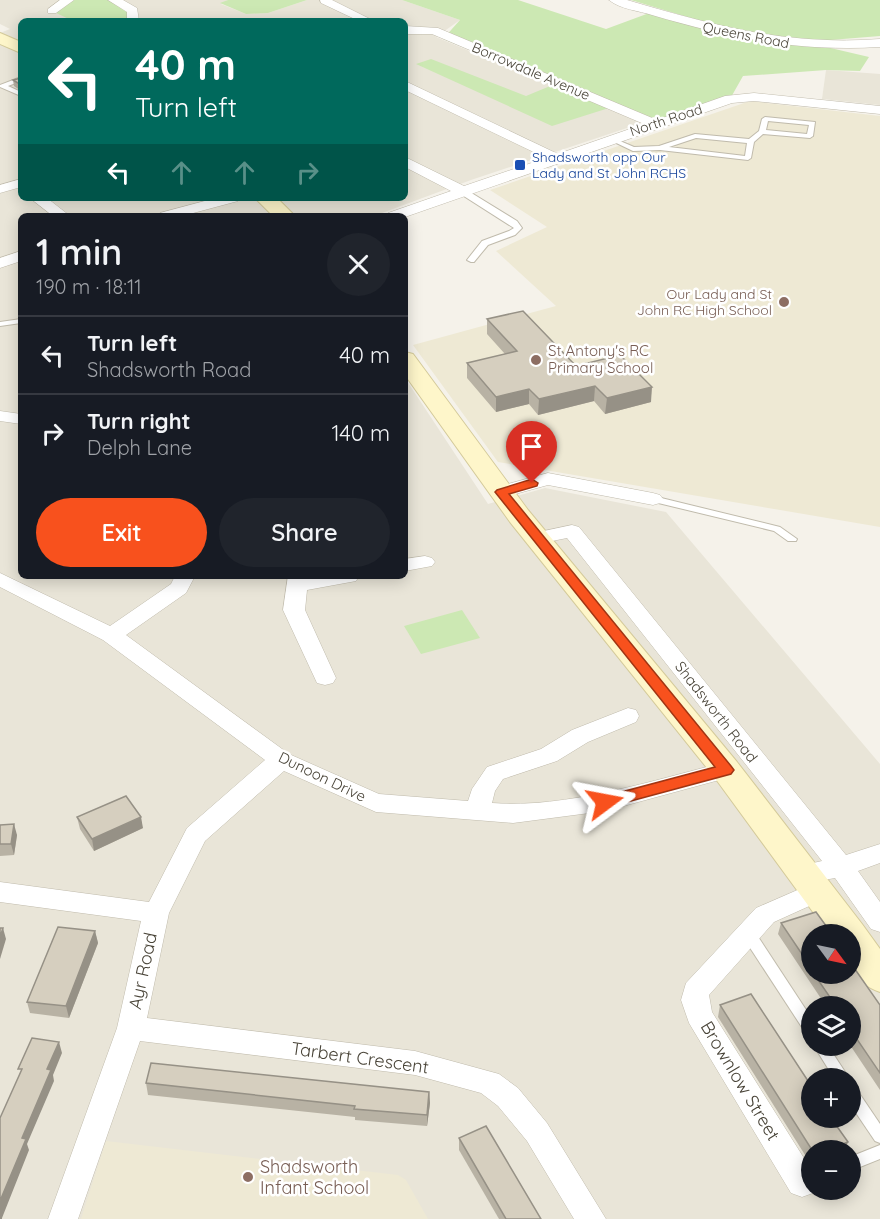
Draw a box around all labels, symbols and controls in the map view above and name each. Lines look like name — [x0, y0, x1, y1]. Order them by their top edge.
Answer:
street label: Queens Road — [701, 18, 791, 52]
text: 40 m — [135, 38, 236, 91]
street label: Borrowdale Avenue — [469, 38, 593, 104]
icon: left — [36, 42, 114, 120]
text: Turn left — [135, 90, 237, 124]
street label: North Road — [627, 100, 705, 140]
place label: Shadsworth opp Our Lady and St John RCHS — [532, 148, 686, 182]
icon: left — [102, 156, 135, 189]
icon: ahead — [165, 156, 198, 189]
icon: ahead — [228, 156, 261, 189]
icon: right — [291, 156, 324, 189]
marker: Shadsworth opp Our Lady and St John RCHS — [513, 158, 527, 172]
text: 1 min — [36, 229, 122, 274]
button: close — [327, 233, 390, 296]
text: 190 m · 18:11 — [36, 274, 142, 299]
place label: Our Lady and St John RC High School — [637, 285, 772, 319]
marker: Our Lady and St John RC High School — [777, 295, 791, 309]
text: Turn left — [87, 329, 177, 357]
icon: left — [36, 339, 69, 372]
text: 40 m — [339, 341, 390, 369]
place label: St Antony's RC Primary School — [548, 341, 653, 377]
marker: St Antony's RC Primary School — [529, 353, 543, 367]
text: Shadsworth Road — [87, 357, 251, 382]
text: Turn right — [87, 407, 191, 435]
icon: right — [36, 417, 69, 450]
text: 140 m — [331, 419, 390, 447]
pin — [506, 421, 557, 483]
icon: arrive — [515, 430, 548, 463]
text: Delph Lane — [87, 435, 192, 460]
button: Exit — [36, 498, 207, 567]
button: Share — [219, 498, 390, 567]
street label: Shadsworth Road — [671, 657, 762, 766]
street label: Dunoon Drive — [275, 747, 369, 806]
position arrow — [573, 770, 637, 834]
north arrow — [801, 924, 861, 984]
map controls — [801, 924, 861, 1200]
street label: Ayr Road — [123, 930, 162, 1011]
button: layers — [801, 996, 861, 1056]
street label: Brownlow Street — [696, 1017, 785, 1145]
street label: Tarbert Crescent — [290, 1036, 430, 1079]
button: + — [801, 1068, 861, 1128]
button: − — [801, 1140, 861, 1200]
place label: Shadsworth Infant School — [260, 1155, 369, 1199]
marker: Shadsworth Infant School — [241, 1170, 255, 1184]

